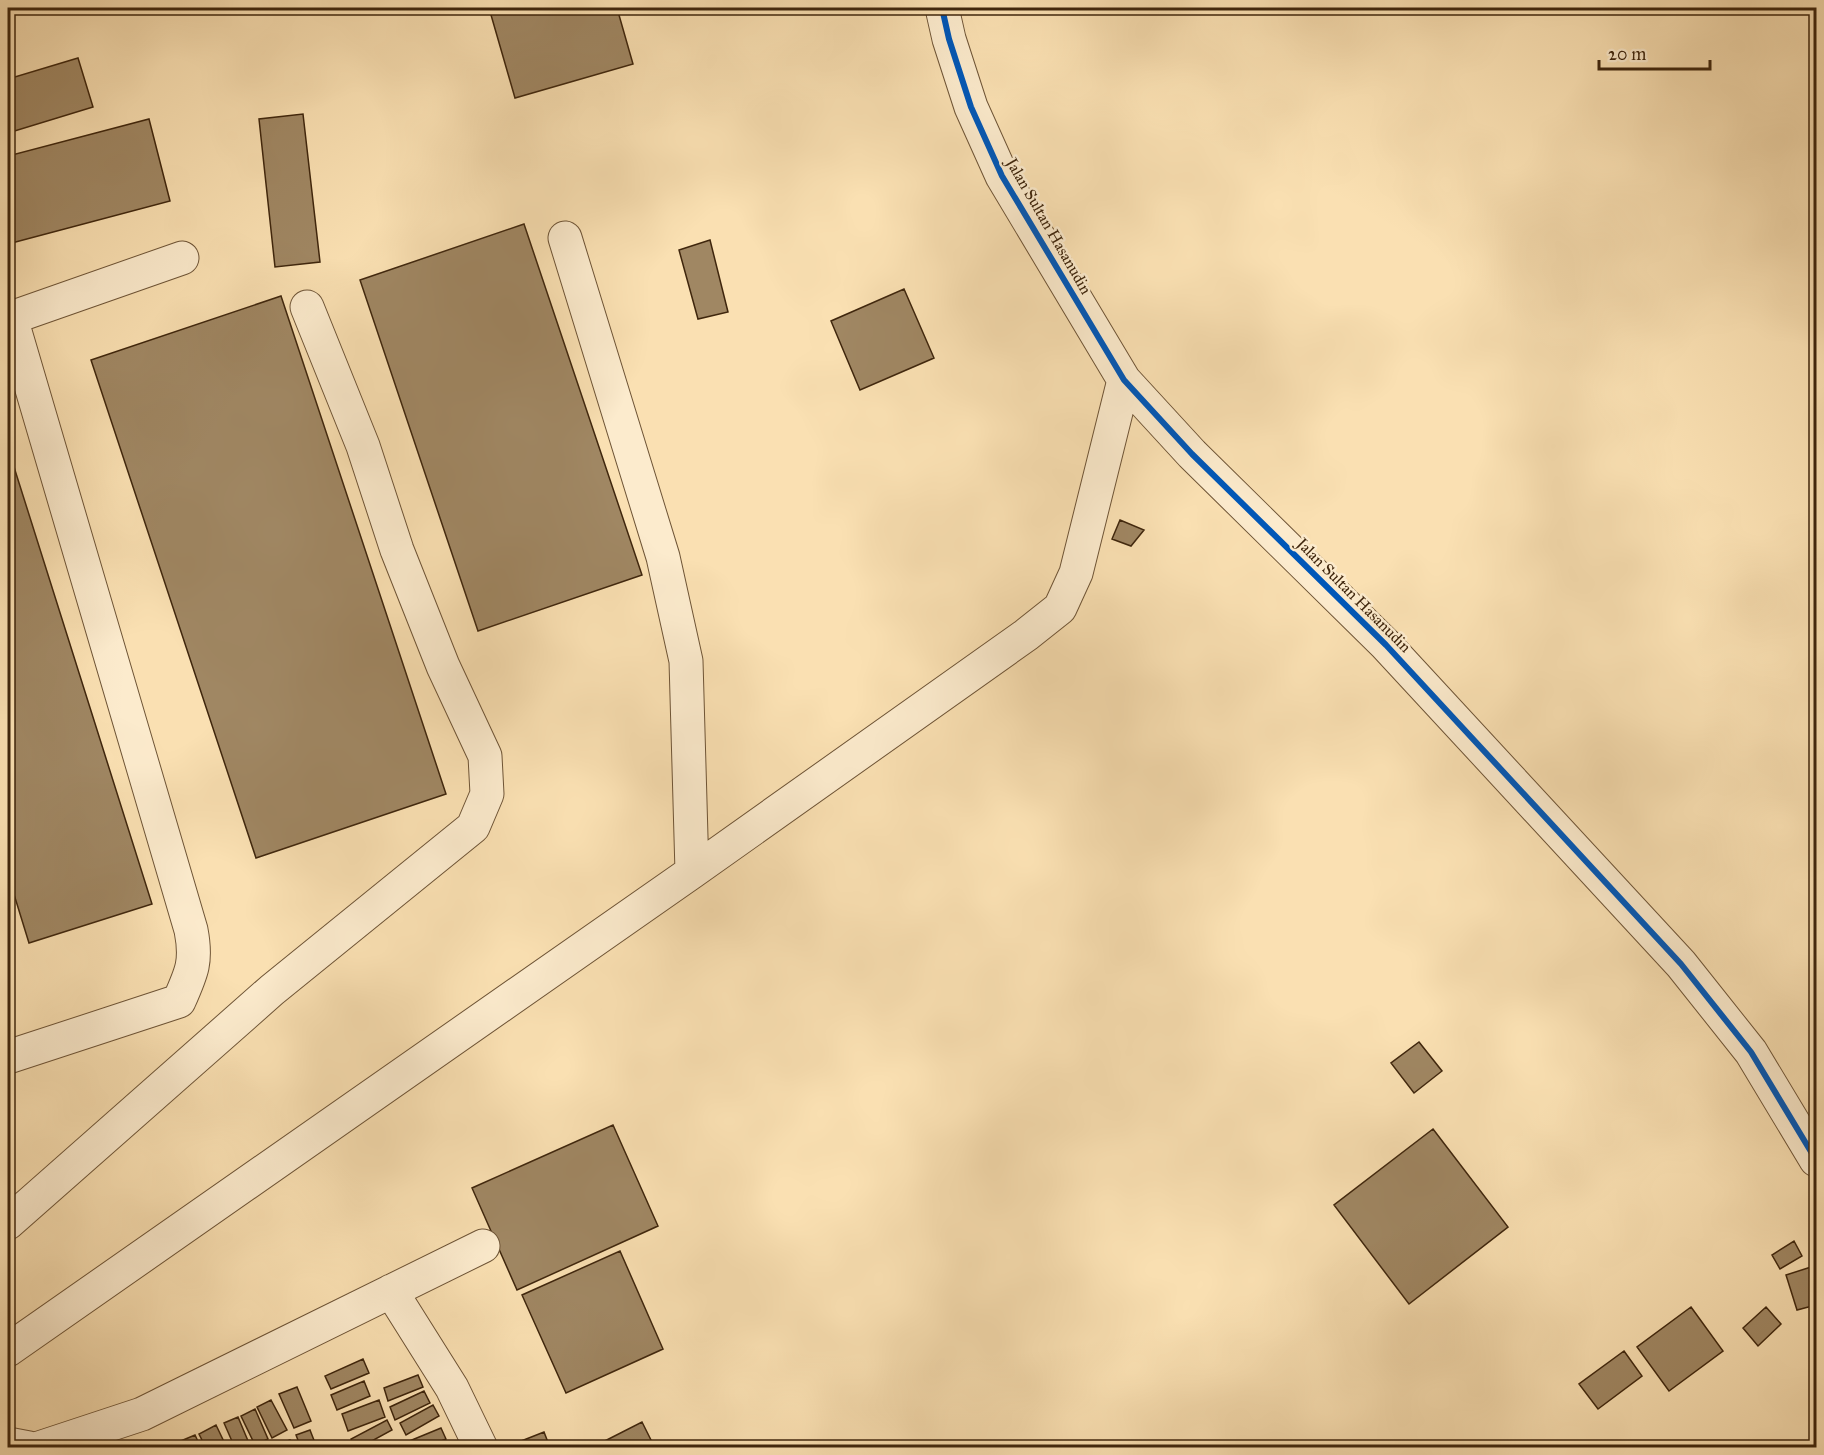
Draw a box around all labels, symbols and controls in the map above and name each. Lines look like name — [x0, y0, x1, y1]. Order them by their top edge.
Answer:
scale bar — [1599, 33, 1710, 71]
text: 20 m — [1608, 43, 1646, 65]
street label: Jalan Sultan Hasanudin — [1000, 153, 1096, 298]
street label: Jalan Sultan Hasanudin — [1291, 532, 1415, 657]

